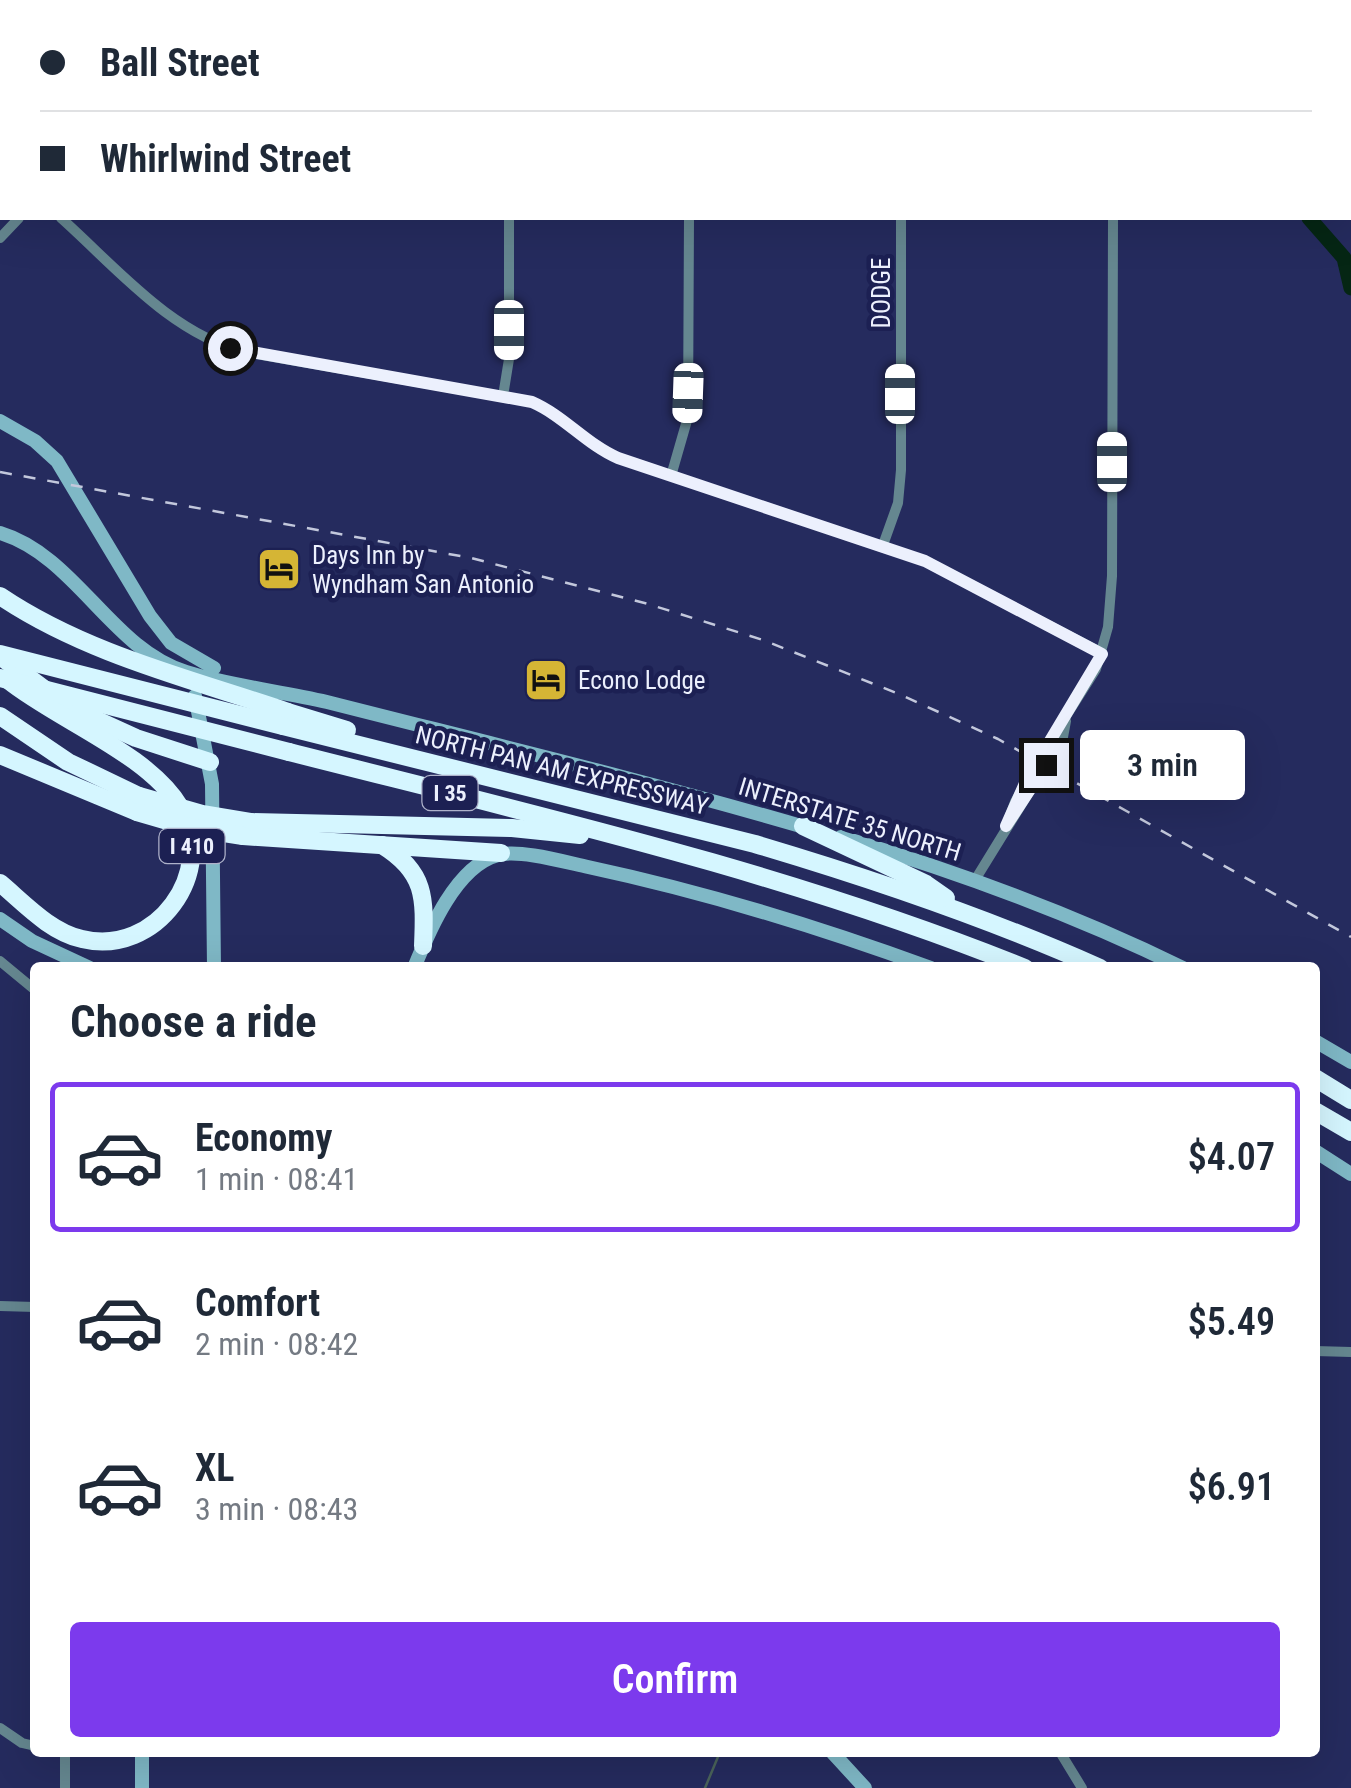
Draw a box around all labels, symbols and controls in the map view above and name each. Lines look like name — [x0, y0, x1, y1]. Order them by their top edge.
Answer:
text: Ball Street — [100, 41, 260, 85]
text: Whirlwind Street — [100, 137, 351, 181]
street label: DODGE — [867, 258, 896, 328]
car — [494, 300, 524, 360]
route start — [208, 326, 253, 371]
car — [672, 362, 704, 424]
car — [885, 364, 915, 424]
car — [1097, 432, 1127, 492]
place label: Days Inn by Wyndham San Antonio — [312, 541, 534, 599]
hotel icon: Days Inn by Wyndham San Antonio — [256, 546, 302, 592]
hotel icon: Econo Lodge — [523, 657, 569, 703]
place label: Econo Lodge — [578, 666, 706, 695]
street label: NORTH PAN AM EXPRESSWAY — [413, 720, 711, 821]
callout: 3 min — [1081, 730, 1246, 800]
route end — [1024, 743, 1069, 788]
text: 3 min — [1127, 746, 1198, 784]
street label: INTERSTATE 35 NORTH — [735, 772, 964, 867]
road number: I 35 — [422, 776, 478, 810]
road number: I 410 — [160, 829, 224, 863]
text: Choose a ride — [70, 995, 317, 1048]
icon: car — [75, 1112, 165, 1202]
text: Economy — [195, 1116, 332, 1160]
text: $4.07 — [1188, 1135, 1275, 1179]
text: 1 min · 08:41 — [195, 1160, 358, 1198]
icon: car — [75, 1277, 165, 1367]
text: Comfort — [195, 1281, 320, 1325]
text: $5.49 — [1188, 1300, 1275, 1344]
text: 2 min · 08:42 — [195, 1325, 358, 1363]
icon: car — [75, 1442, 165, 1532]
text: XL — [195, 1446, 234, 1490]
text: $6.91 — [1188, 1465, 1275, 1509]
text: 3 min · 08:43 — [195, 1490, 358, 1528]
button: Confirm — [70, 1622, 1280, 1737]

